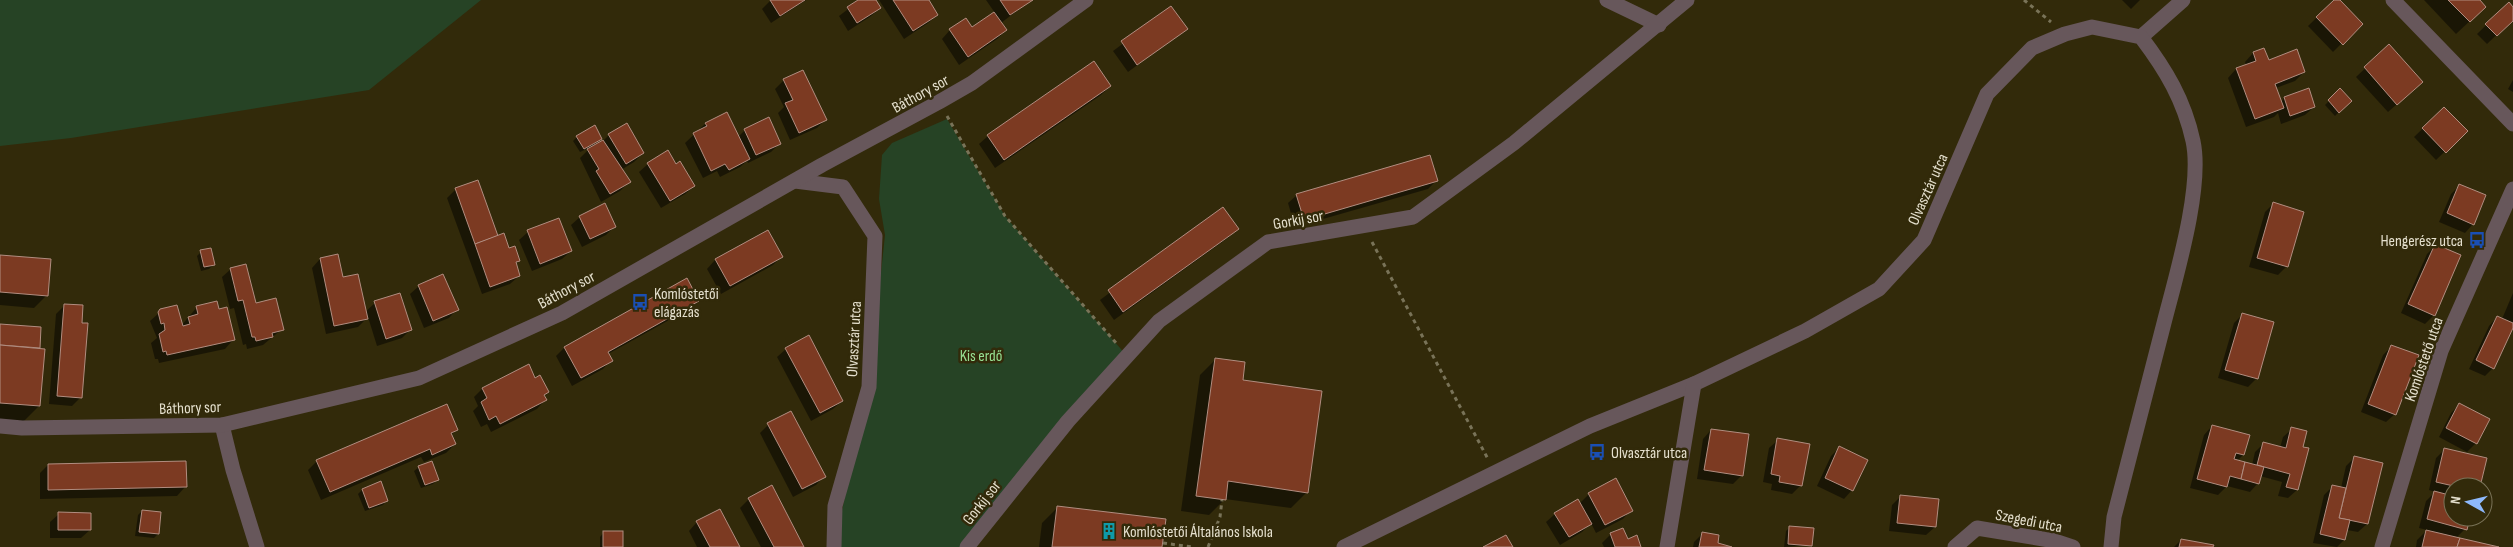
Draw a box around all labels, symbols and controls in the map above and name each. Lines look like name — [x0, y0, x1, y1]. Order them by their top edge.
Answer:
street label: Báthory sor — [889, 71, 953, 118]
street label: Olvasztár utca — [1904, 151, 1953, 228]
street label: Gorkij sor — [1272, 207, 1325, 234]
bus stop icon: Hengerész utca — [2467, 230, 2487, 250]
place label: Hengerész utca — [2380, 232, 2463, 251]
street label: Báthory sor — [535, 267, 599, 313]
place label: Komlóstetői elágazás — [654, 285, 719, 322]
bus stop icon: Komlóstetői elágazás — [630, 292, 650, 312]
street label: Olvasztár utca — [843, 301, 866, 378]
street label: Komlóstető utca — [2401, 315, 2448, 404]
park label: Kis erdő — [960, 347, 1002, 366]
street label: Báthory sor — [159, 398, 222, 419]
bus stop icon: Olvasztár utca — [1587, 442, 1607, 462]
place label: Olvasztár utca — [1611, 444, 1687, 463]
street label: Gorkij sor — [959, 477, 1006, 529]
north arrow — [2443, 477, 2493, 527]
text: N — [2447, 495, 2465, 505]
street label: Szegedi utca — [1994, 506, 2064, 537]
building icon: Komlóstetői Általános Iskola — [1099, 521, 1119, 541]
place label: Komlóstetői Általános Iskola — [1123, 523, 1273, 542]

